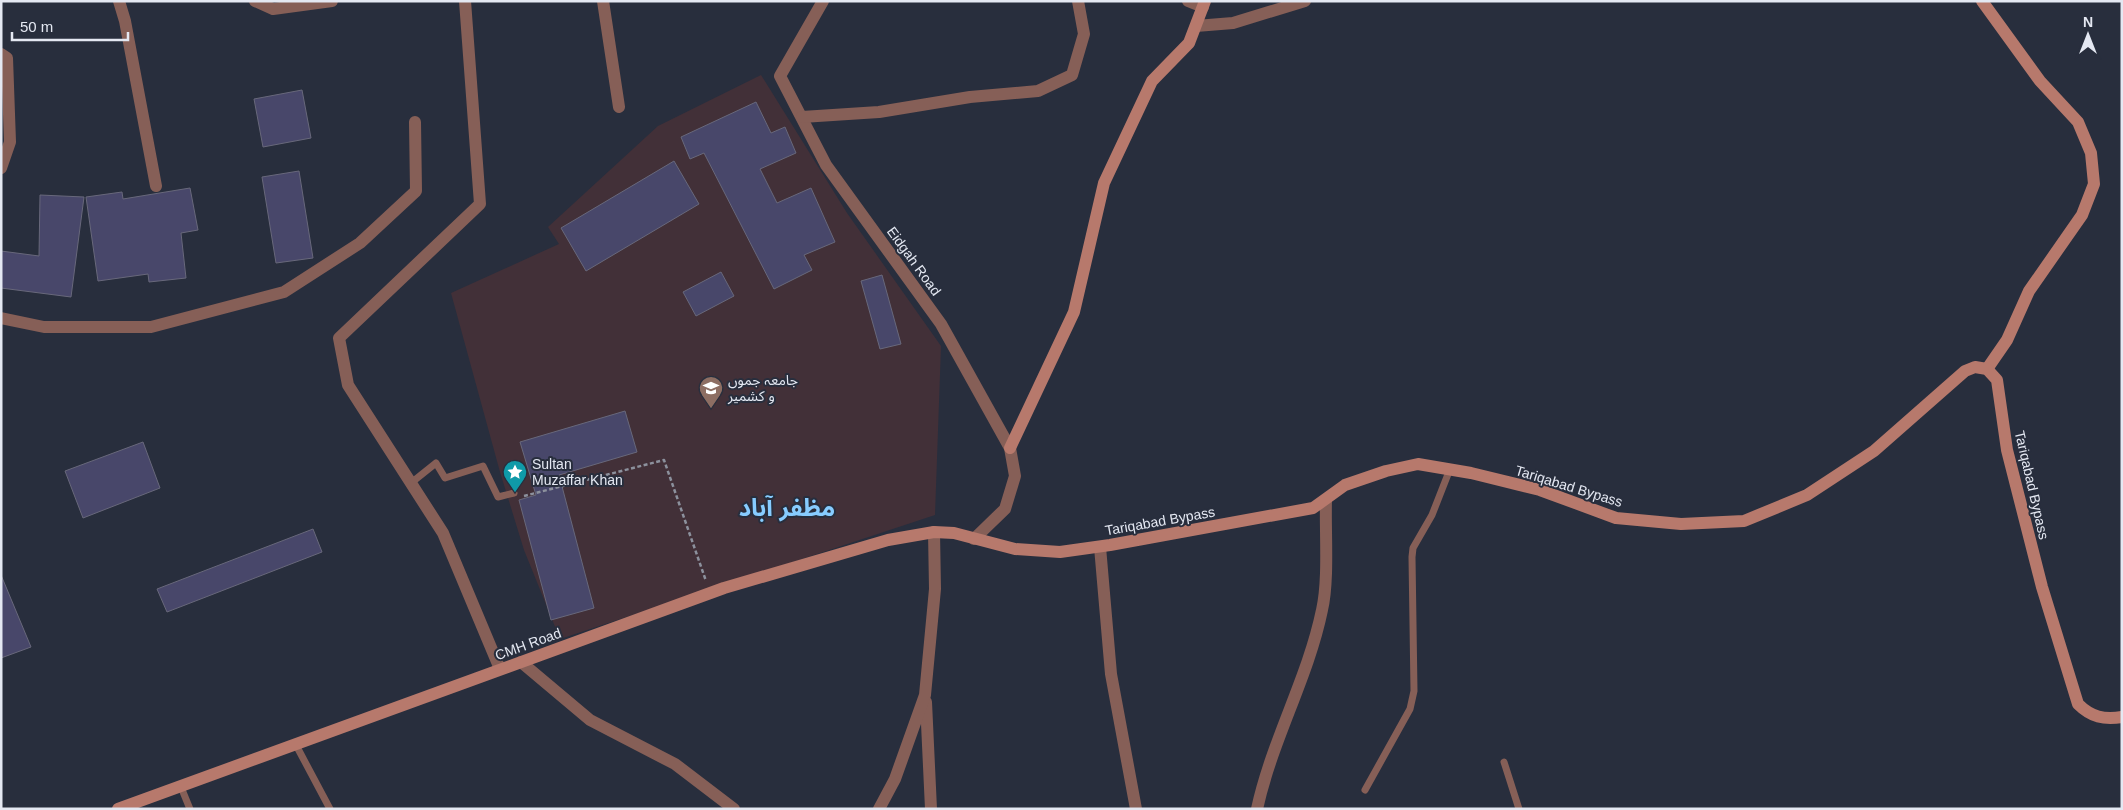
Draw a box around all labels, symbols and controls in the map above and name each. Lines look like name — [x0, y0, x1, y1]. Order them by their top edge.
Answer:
scale bar — [12, 10, 129, 42]
north arrow — [2063, 10, 2113, 60]
text: N — [2083, 14, 2093, 30]
text: 50 m — [20, 18, 53, 35]
street label: Eidgah Road — [884, 224, 944, 298]
place label: جامعہ جموں و کشمیر — [727, 372, 798, 405]
school or university icon: جامعہ جموں و کشمیر — [698, 375, 724, 409]
street label: Tariqabad Bypass — [2012, 429, 2052, 541]
place label: Sultan Muzaffar Khan — [532, 456, 623, 488]
place icon: Sultan Muzaffar Khan — [502, 459, 528, 493]
street label: Tariqabad Bypass — [1513, 462, 1625, 510]
district label: مظفر آباد — [739, 494, 835, 522]
street label: Tariqabad Bypass — [1104, 503, 1216, 539]
street label: CMH Road — [493, 625, 563, 663]

